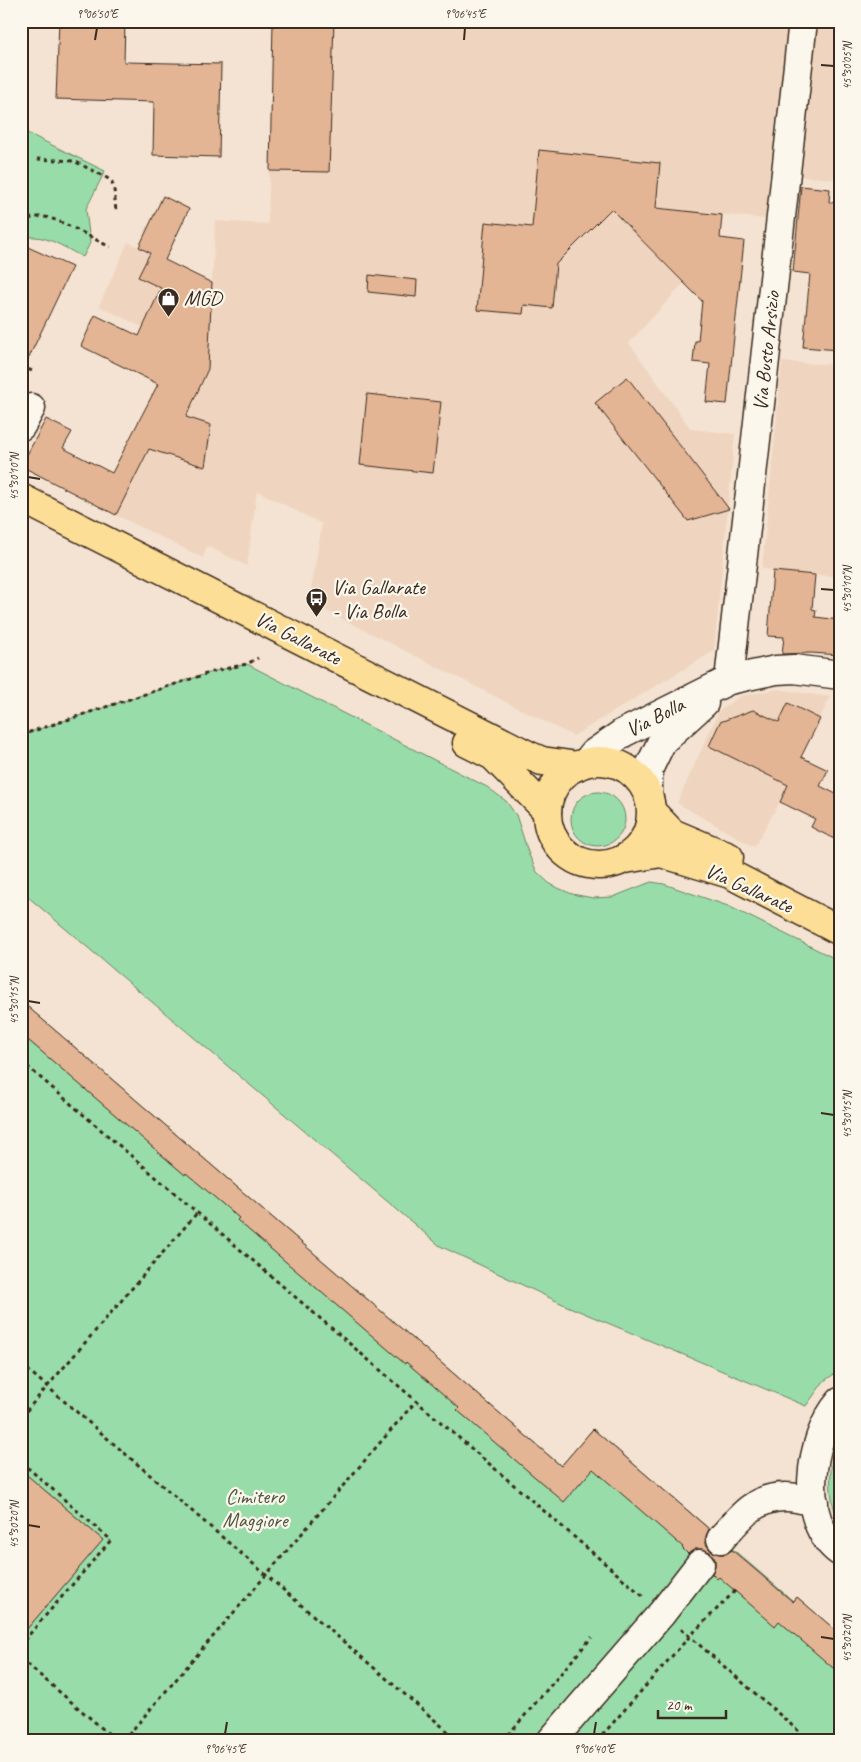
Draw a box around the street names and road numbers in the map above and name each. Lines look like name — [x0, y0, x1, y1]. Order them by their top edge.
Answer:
street label: Via Busto Arsizio — [747, 288, 785, 412]
street label: Via Gallarate — [251, 605, 346, 671]
street label: Via Bolla — [621, 690, 690, 743]
street label: Via Gallarate — [701, 857, 798, 919]

